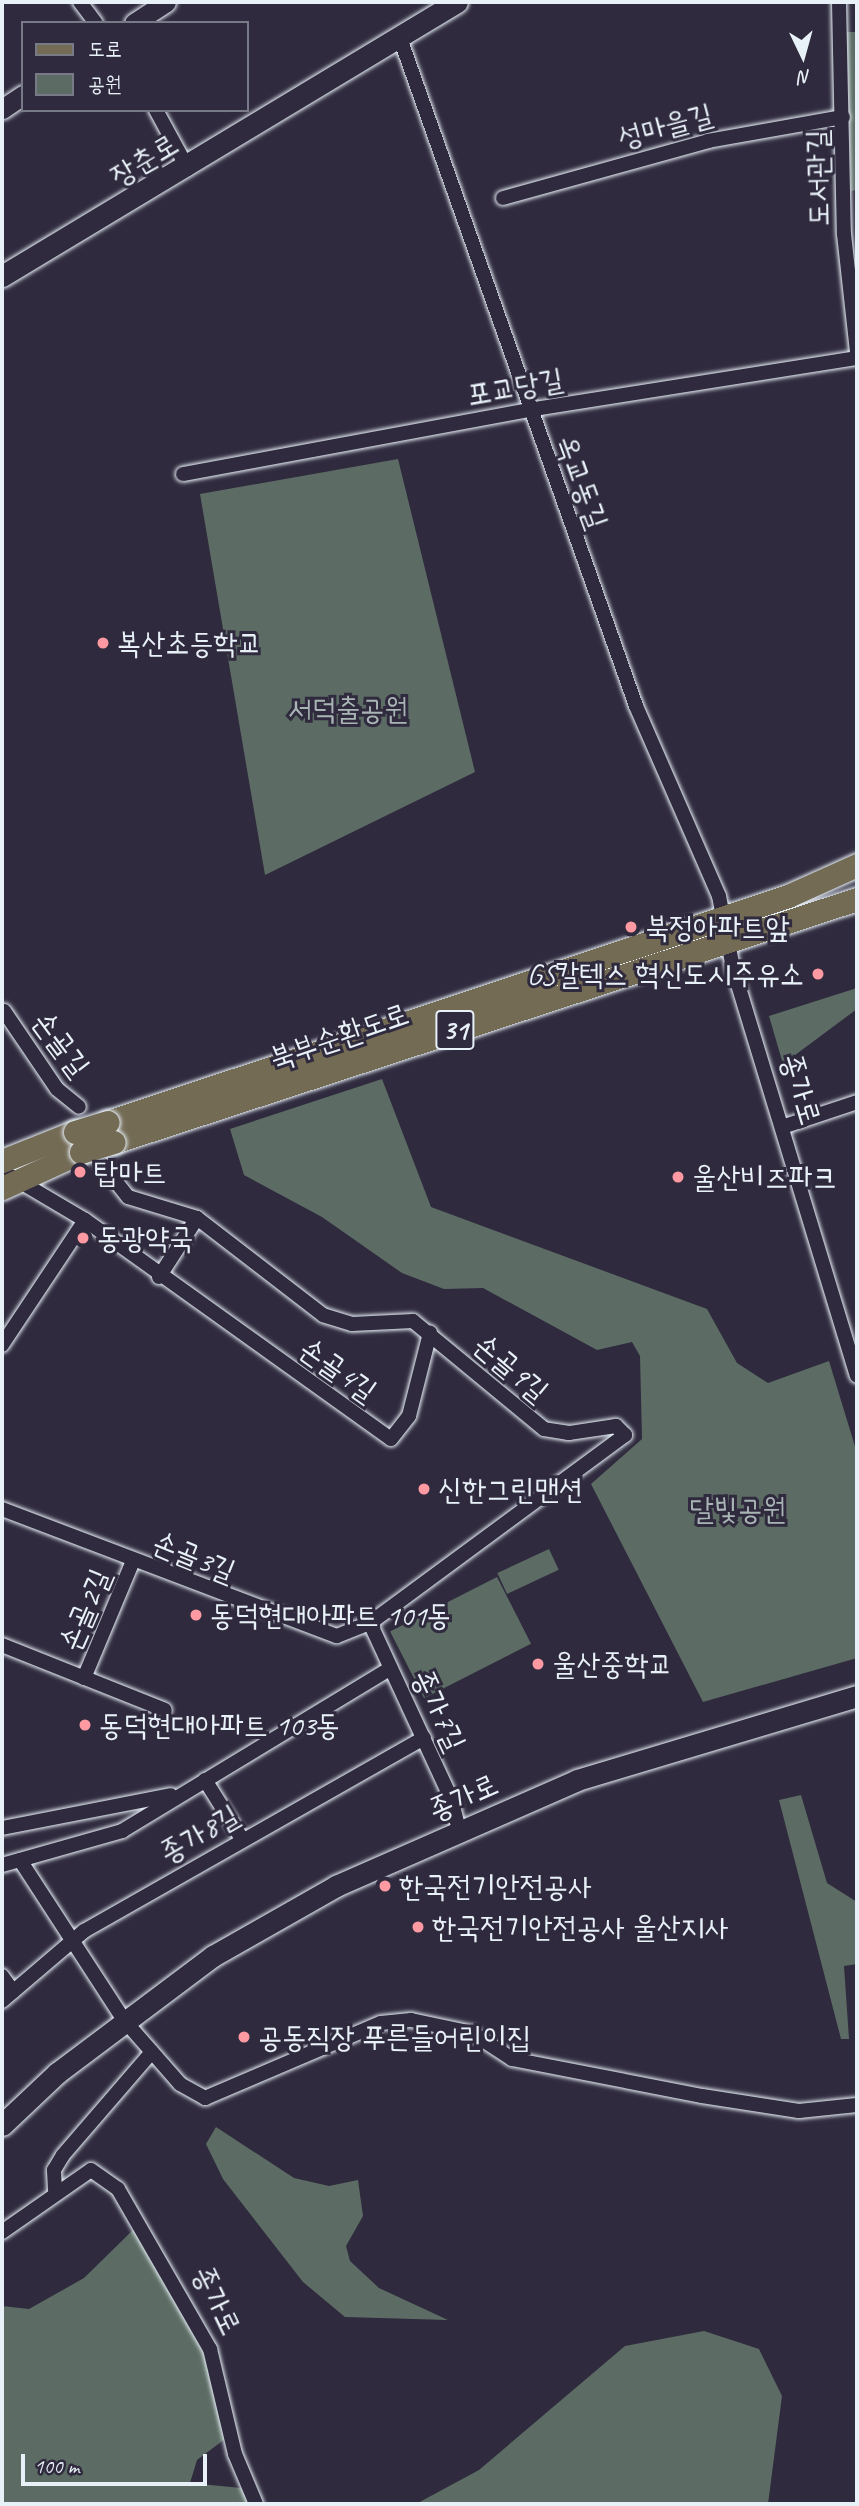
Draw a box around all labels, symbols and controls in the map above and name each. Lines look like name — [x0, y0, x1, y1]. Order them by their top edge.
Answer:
legend — [21, 21, 248, 112]
north arrow — [768, 21, 838, 91]
text: 도로 — [88, 36, 122, 62]
text: N — [798, 64, 812, 89]
text: 공원 — [88, 71, 122, 97]
street label: 성마을길 — [614, 96, 716, 156]
street label: 장춘로 — [104, 126, 184, 194]
street label: 도서관길 — [799, 129, 837, 227]
street label: 포교당길 — [464, 361, 566, 413]
street label: 옥교동길 — [549, 430, 615, 534]
place label: 복산초등학교 — [117, 625, 262, 661]
marker: 복산초등학교 — [95, 635, 111, 651]
park label: 서덕출공원 — [288, 691, 408, 727]
place label: 북정아파트앞 — [645, 909, 790, 945]
marker: 북정아파트앞 — [623, 919, 639, 935]
place label: GS칼텍스 혁신도시주유소 — [527, 956, 804, 992]
marker: GS칼텍스 혁신도시주유소 — [810, 966, 826, 982]
street label: 북부순환도로 — [265, 995, 413, 1077]
street label: 손골길 — [25, 1004, 97, 1084]
road number: 31 — [434, 1006, 476, 1054]
street label: 종가로 — [773, 1049, 829, 1129]
place label: 탑마트 — [94, 1154, 166, 1190]
place label: 울산비즈파크 — [692, 1159, 837, 1195]
marker: 탑마트 — [72, 1164, 88, 1180]
marker: 울산비즈파크 — [670, 1169, 686, 1185]
place label: 동광약국 — [97, 1220, 194, 1256]
marker: 동광약국 — [75, 1230, 91, 1246]
street label: 손골9길 — [467, 1327, 555, 1409]
street label: 손골4길 — [292, 1331, 384, 1409]
place label: 신한그린맨션 — [438, 1471, 583, 1507]
marker: 신한그린맨션 — [416, 1481, 432, 1497]
park label: 달빛공원 — [690, 1491, 786, 1527]
street label: 손골3길 — [147, 1524, 241, 1590]
street label: 손골2길 — [52, 1563, 118, 1657]
place label: 동덕현대아파트 101동 — [210, 1597, 451, 1633]
marker: 동덕현대아파트 101동 — [188, 1607, 204, 1623]
place label: 울산중학교 — [552, 1646, 673, 1682]
marker: 울산중학교 — [530, 1656, 546, 1672]
street label: 종가7길 — [405, 1663, 473, 1757]
place label: 동덕현대아파트 103동 — [99, 1707, 340, 1743]
marker: 동덕현대아파트 103동 — [77, 1717, 93, 1733]
street label: 종가로 — [423, 1766, 503, 1828]
street label: 종가8길 — [153, 1797, 245, 1871]
place label: 한국전기안전공사 — [399, 1868, 592, 1904]
marker: 한국전기안전공사 — [377, 1878, 393, 1894]
place label: 한국전기안전공사 울산지사 — [432, 1909, 729, 1945]
marker: 한국전기안전공사 울산지사 — [410, 1919, 426, 1935]
place label: 공동직장 푸른들어린이집 — [258, 2019, 531, 2055]
marker: 공동직장 푸른들어린이집 — [236, 2029, 252, 2045]
street label: 종가로 — [185, 2260, 249, 2340]
scale bar — [24, 2440, 210, 2484]
text: 100 m — [34, 2453, 79, 2479]

